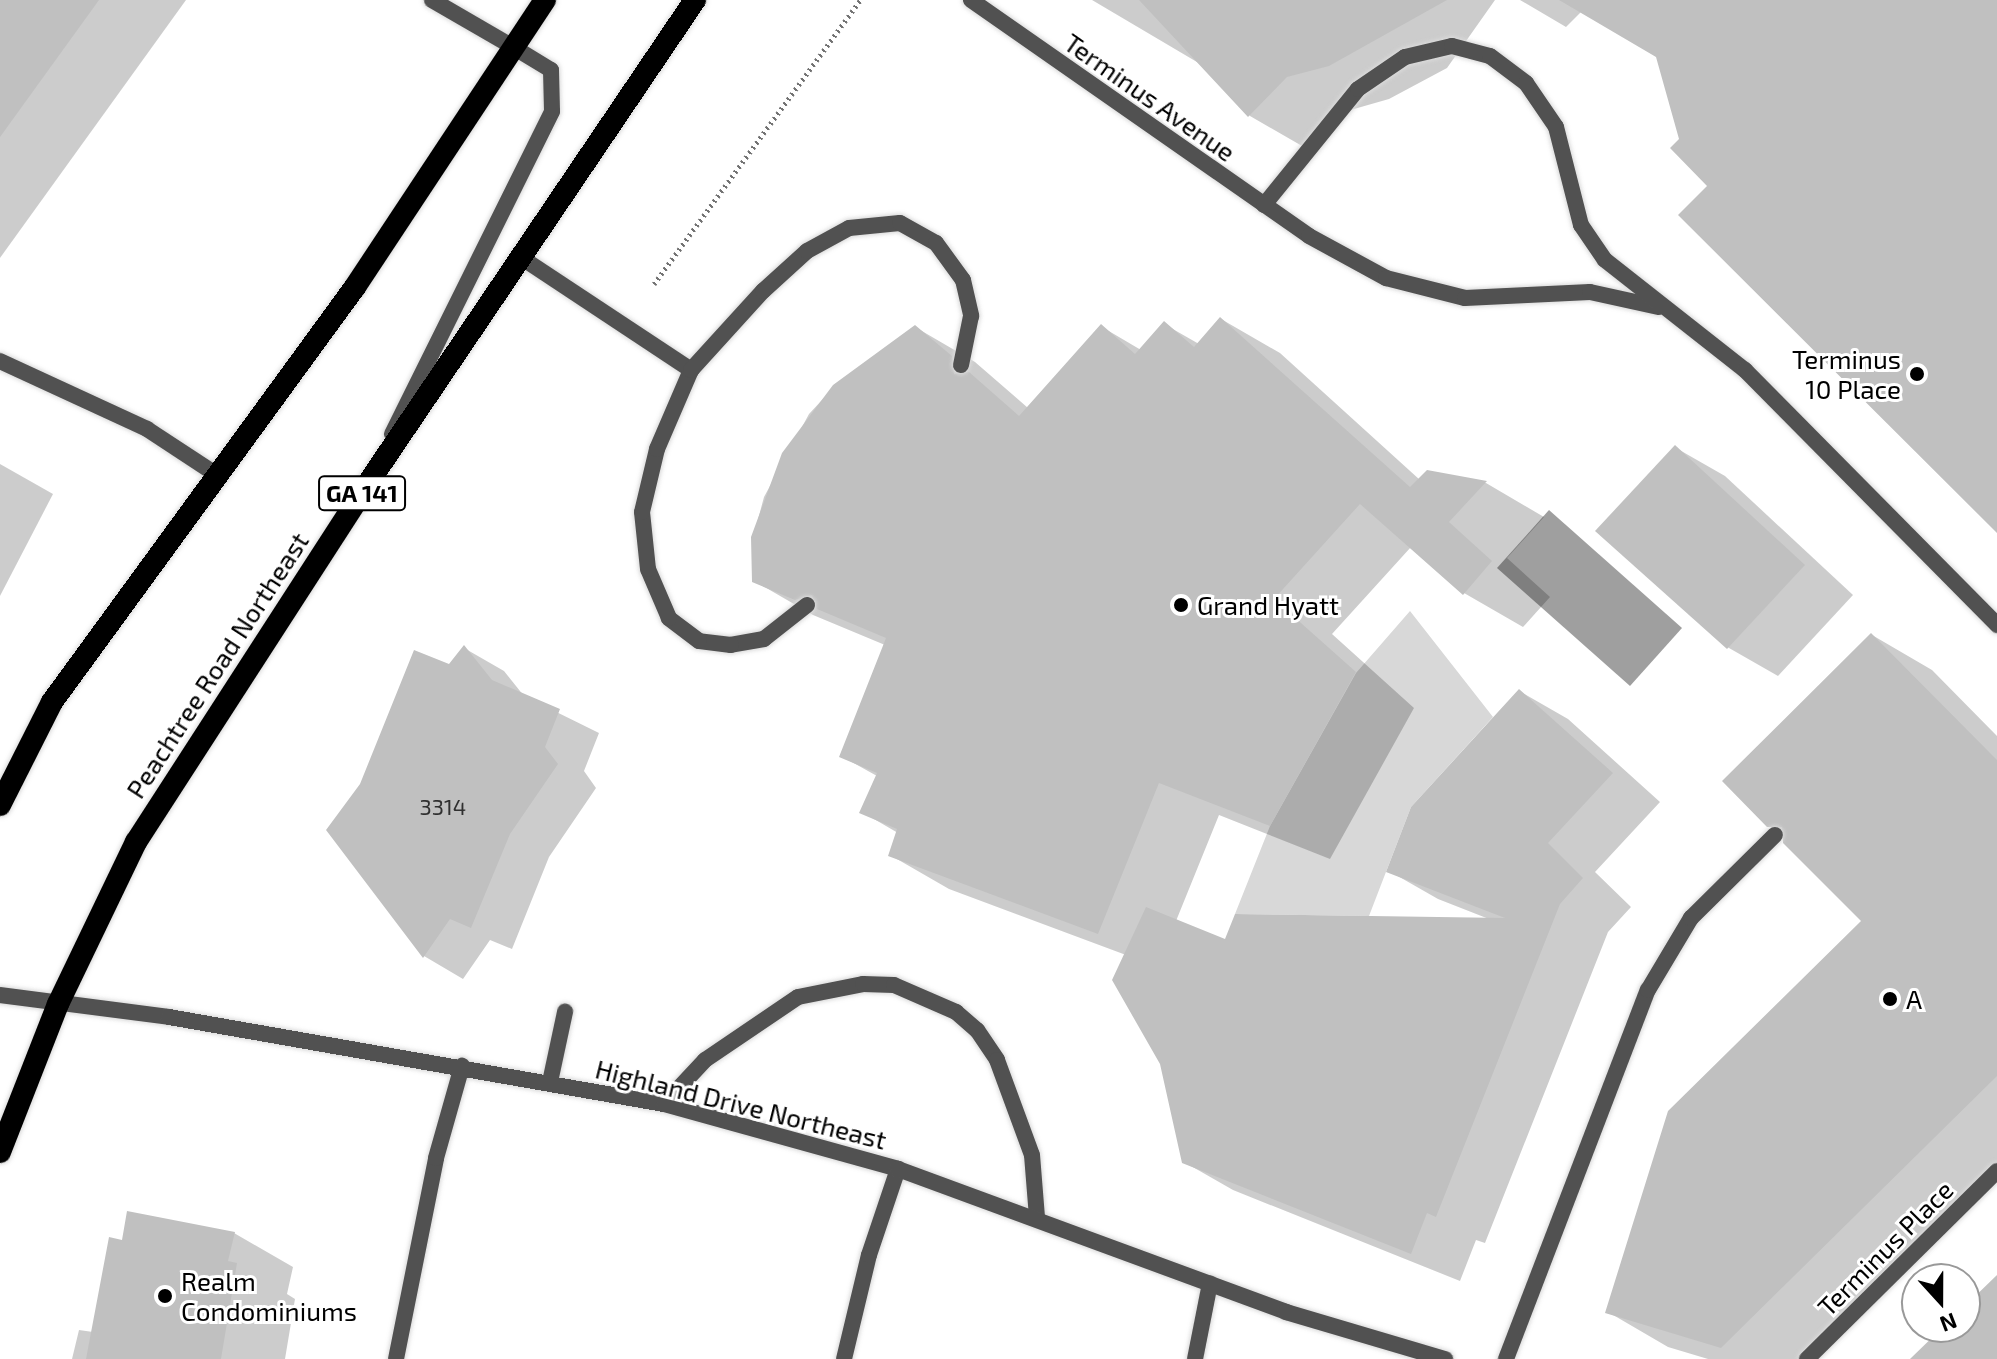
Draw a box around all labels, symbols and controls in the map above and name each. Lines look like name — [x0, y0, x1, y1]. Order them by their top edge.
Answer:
street label: Terminus Avenue — [1058, 26, 1242, 168]
place label: Terminus 10 Place — [1792, 343, 1901, 404]
marker: Terminus 10 Place — [1908, 365, 1926, 383]
road number: GA 141 — [316, 473, 408, 513]
street label: Peachtree Road Northeast — [119, 526, 315, 804]
place label: Grand Hyatt — [1197, 589, 1339, 621]
marker: Grand Hyatt — [1172, 596, 1190, 614]
house number: 3314 — [420, 794, 466, 820]
place label: A — [1906, 983, 1922, 1015]
marker: A — [1881, 990, 1899, 1008]
street label: Highland Drive Northeast — [592, 1053, 890, 1155]
street label: Terminus Place — [1811, 1174, 1959, 1322]
north arrow — [1901, 1263, 1981, 1343]
place label: Realm Condominiums — [181, 1265, 357, 1326]
marker: Realm Condominiums — [156, 1287, 174, 1305]
text: N — [1937, 1309, 1961, 1339]

